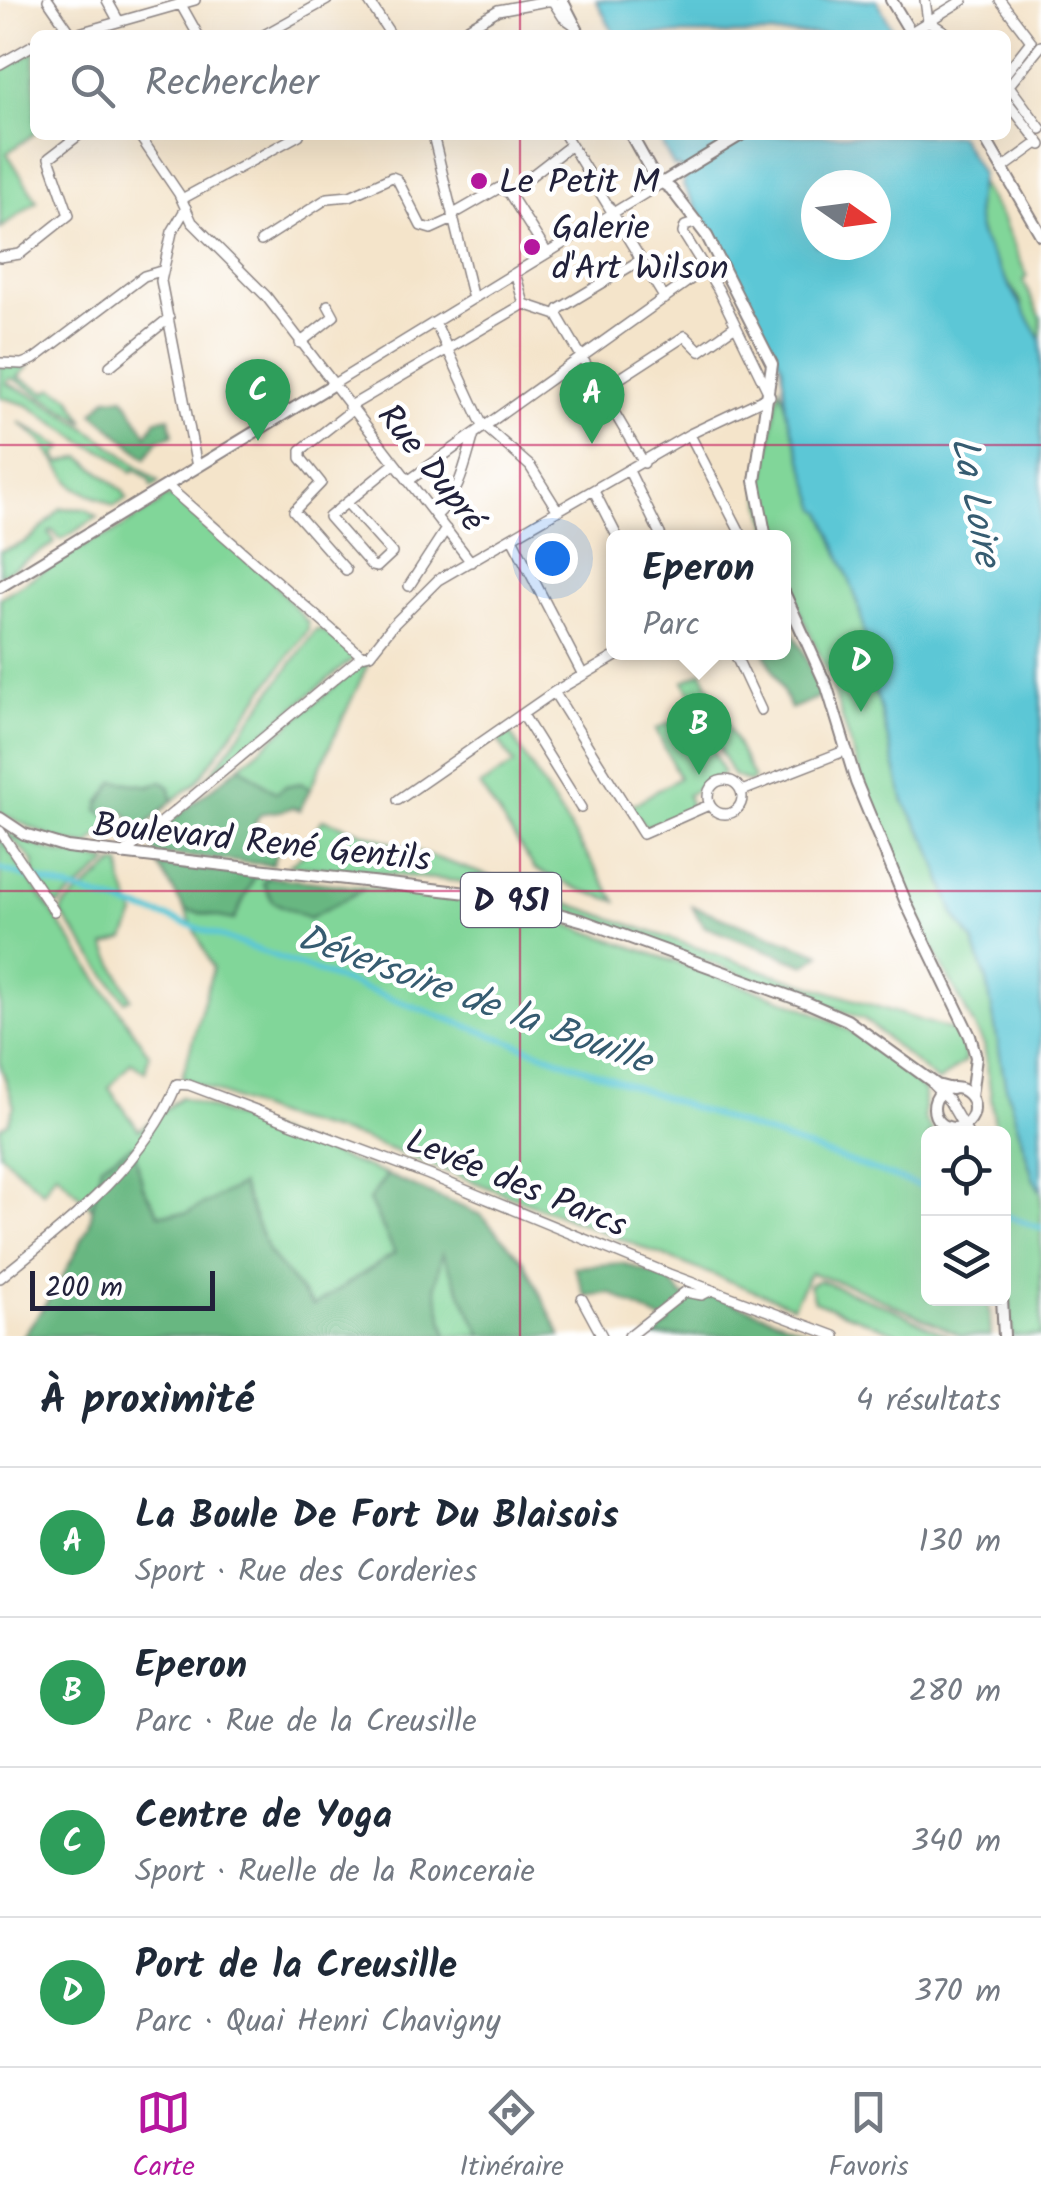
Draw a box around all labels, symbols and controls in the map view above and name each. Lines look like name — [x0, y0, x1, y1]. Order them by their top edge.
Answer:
search box — [30, 30, 1011, 140]
text: Rechercher — [145, 55, 318, 115]
icon: search — [65, 58, 120, 113]
place label: Le Petit M — [499, 156, 660, 212]
marker: Le Petit M — [468, 170, 490, 192]
north arrow — [801, 170, 891, 260]
place label: Galerie d'Art Wilson — [552, 202, 729, 298]
marker: Galerie d'Art Wilson — [521, 236, 543, 258]
pin: C — [226, 358, 290, 441]
pin: A — [560, 362, 624, 444]
street label: Rue Dupré — [361, 392, 499, 547]
water label: La Loire — [932, 432, 1017, 575]
popup — [606, 530, 791, 660]
your location — [527, 533, 578, 584]
text: Eperon — [642, 540, 755, 600]
text: Parc — [642, 600, 700, 651]
pin: D — [828, 630, 894, 712]
pin: B — [666, 692, 732, 775]
street label: Boulevard René Gentils — [90, 798, 433, 890]
road number: D 951 — [461, 873, 561, 927]
water label: Déversoire de la Bouille — [289, 909, 663, 1094]
street label: Levée des Parcs — [397, 1115, 635, 1255]
map controls — [921, 1126, 1011, 1306]
button: locate — [921, 1126, 1011, 1216]
button: layers — [921, 1216, 1011, 1306]
scale bar — [30, 1266, 215, 1310]
text: 200 m — [45, 1266, 123, 1311]
text: À proximité — [40, 1368, 254, 1435]
text: 4 résultats — [856, 1376, 1001, 1427]
text: La Boule De Fort Du Blaisois — [135, 1487, 619, 1547]
text: A — [62, 1517, 83, 1568]
text: 130 m — [918, 1517, 1001, 1568]
text: Sport · Rue des Corderies — [135, 1547, 477, 1598]
text: Eperon — [135, 1637, 247, 1697]
text: B — [63, 1667, 82, 1718]
text: 280 m — [909, 1667, 1001, 1718]
text: Parc · Rue de la Creusille — [135, 1697, 477, 1748]
text: Centre de Yoga — [135, 1787, 392, 1847]
text: C — [63, 1817, 82, 1868]
text: 340 m — [911, 1817, 1001, 1868]
text: Sport · Ruelle de la Ronceraie — [135, 1847, 535, 1898]
text: Port de la Creusille — [135, 1937, 457, 1997]
text: D — [62, 1967, 83, 2018]
text: 370 m — [914, 1967, 1001, 2018]
text: Parc · Quai Henri Chavigny — [135, 1997, 500, 2048]
tab: Carte — [132, 2085, 195, 2190]
tab: Itinéraire — [460, 2085, 564, 2190]
tab: Favoris — [829, 2085, 909, 2190]

